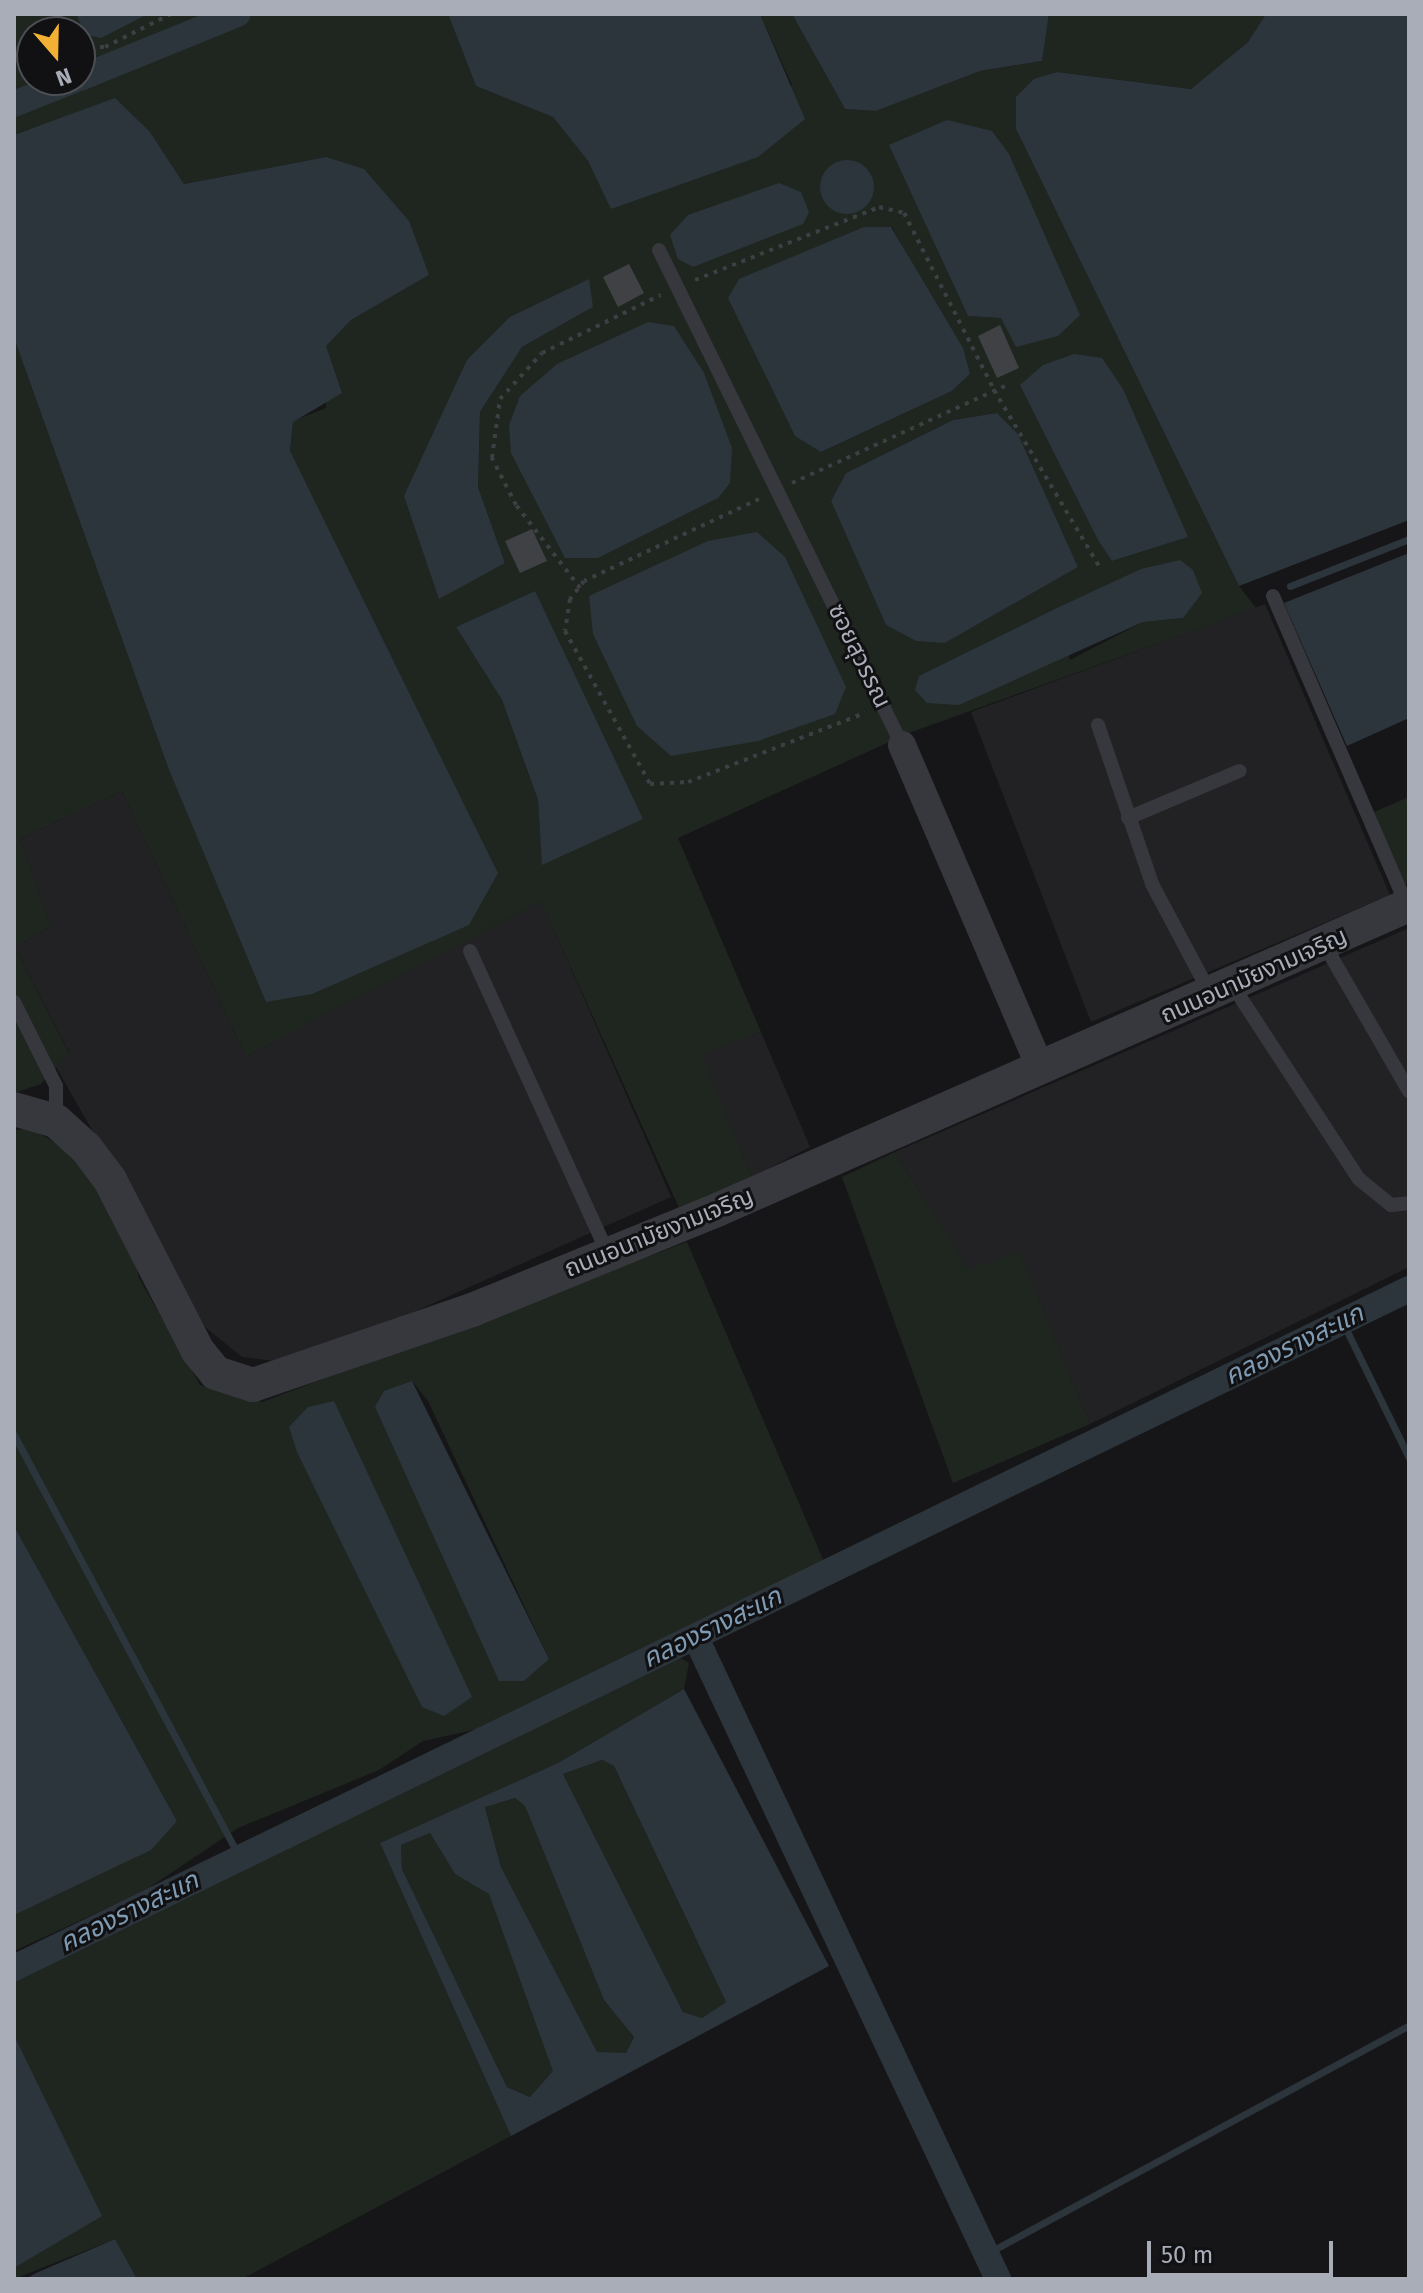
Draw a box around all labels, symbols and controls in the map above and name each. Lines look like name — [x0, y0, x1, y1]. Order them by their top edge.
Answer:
north arrow — [16, 16, 96, 96]
text: N — [52, 62, 75, 92]
street label: ซอยสุวรรณ — [821, 599, 897, 713]
street label: ถนนอนามัยงามเจริญ — [1156, 922, 1352, 1030]
street label: ถนนอนามัยงามเจริญ — [560, 1182, 758, 1284]
water label: คลองรางสะแก — [1219, 1298, 1369, 1392]
water label: คลองรางสะแก — [637, 1581, 787, 1675]
water label: คลองรางสะแก — [54, 1865, 204, 1959]
scale bar — [1151, 2225, 1337, 2275]
text: 50 m — [1161, 2241, 1213, 2269]

